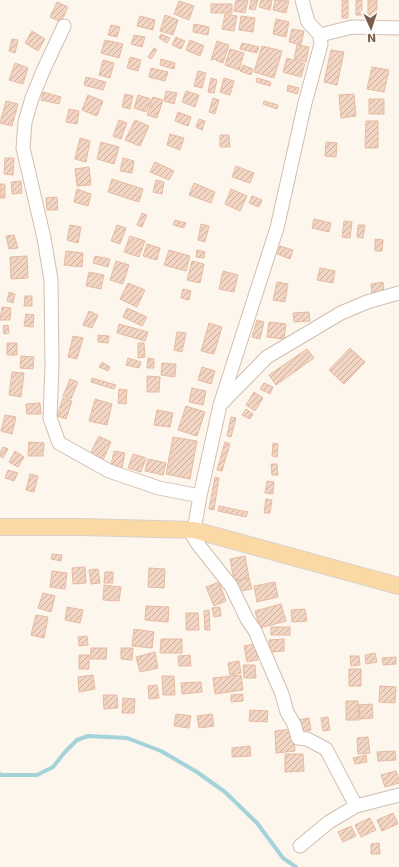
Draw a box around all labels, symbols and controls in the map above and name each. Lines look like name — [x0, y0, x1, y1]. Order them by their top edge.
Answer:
north arrow — [351, 8, 391, 48]
text: N — [367, 31, 376, 44]

